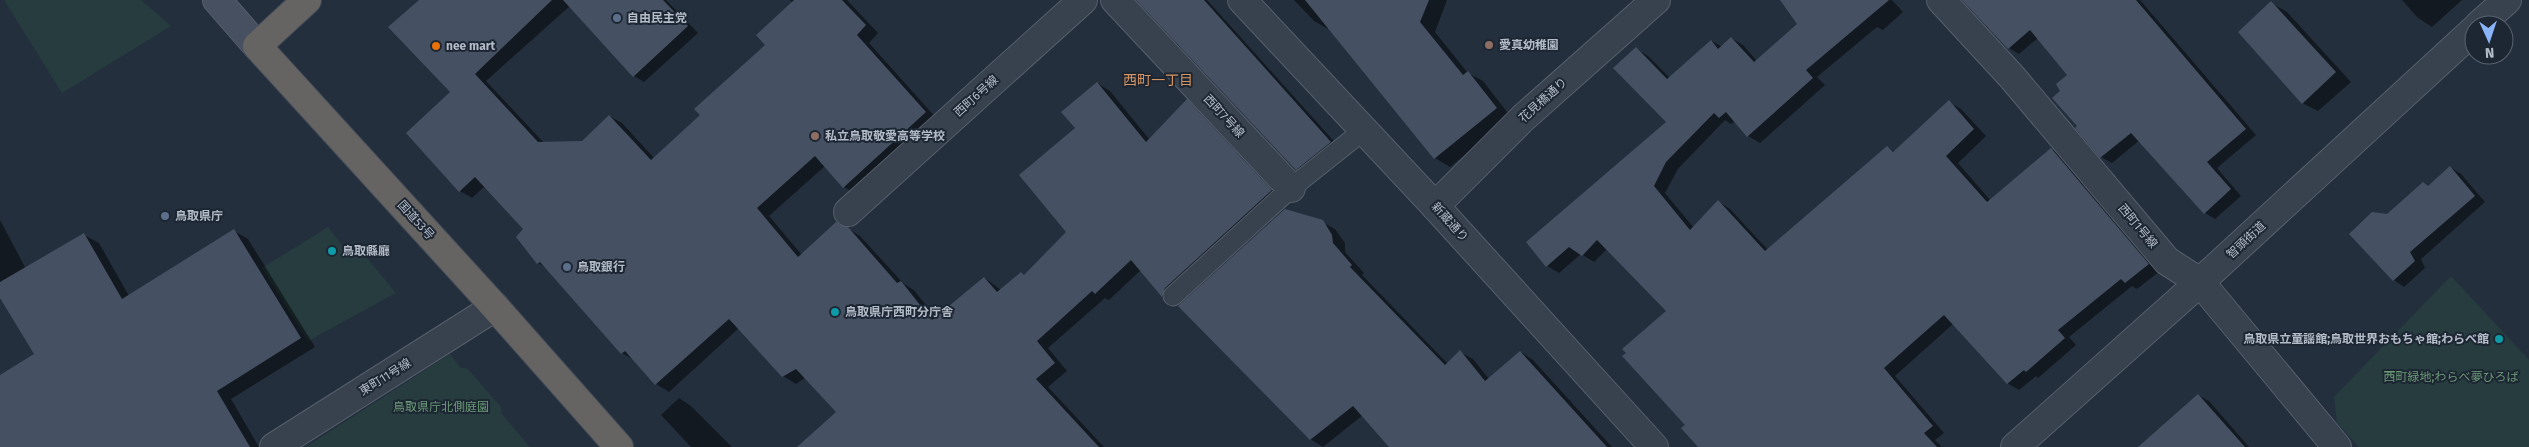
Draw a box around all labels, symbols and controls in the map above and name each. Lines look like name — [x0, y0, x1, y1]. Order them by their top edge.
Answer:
place label: 自由民主党 — [627, 11, 687, 25]
marker: 自由民主党 — [611, 12, 623, 24]
north arrow — [2464, 15, 2514, 65]
place label: 愛真幼稚園 — [1499, 38, 1559, 52]
place label: nee mart — [446, 39, 496, 53]
marker: 愛真幼稚園 — [1483, 39, 1495, 51]
marker: nee mart — [430, 40, 442, 52]
text: N — [2485, 44, 2495, 61]
district label: 西町一丁目 — [1123, 72, 1193, 89]
street label: 西町6号線 — [951, 73, 1001, 119]
street label: 花見橋通り — [1516, 75, 1570, 125]
street label: 西町7号線 — [1201, 92, 1247, 140]
place label: 私立鳥取敬愛高等学校 — [825, 129, 945, 143]
marker: 私立鳥取敬愛高等学校 — [809, 130, 821, 142]
street label: 国道53号 — [395, 198, 437, 242]
street label: 新蔵通り — [1429, 199, 1471, 245]
street label: 西町1号線 — [2116, 201, 2160, 251]
place label: 鳥取県庁 — [175, 209, 223, 223]
marker: 鳥取県庁 — [159, 210, 171, 222]
street label: 智頭街道 — [2224, 219, 2268, 261]
place label: 鳥取縣廳 — [342, 244, 390, 258]
marker: 鳥取縣廳 — [326, 245, 338, 257]
place label: 鳥取銀行 — [577, 260, 625, 274]
marker: 鳥取銀行 — [561, 261, 573, 273]
place label: 鳥取県庁西町分庁舎 — [845, 305, 953, 319]
marker: 鳥取県庁西町分庁舎 — [829, 306, 841, 318]
place label: 鳥取県立童謡館;鳥取世界おもちゃ館;わらべ館 — [2243, 332, 2489, 346]
marker: 鳥取県立童謡館;鳥取世界おもちゃ館;わらべ館 — [2493, 333, 2505, 345]
street label: 東町11号線 — [357, 356, 413, 398]
park label: 西町緑地;わらべ夢ひろば — [2384, 370, 2518, 384]
park label: 鳥取県庁北側庭園 — [393, 400, 489, 414]

